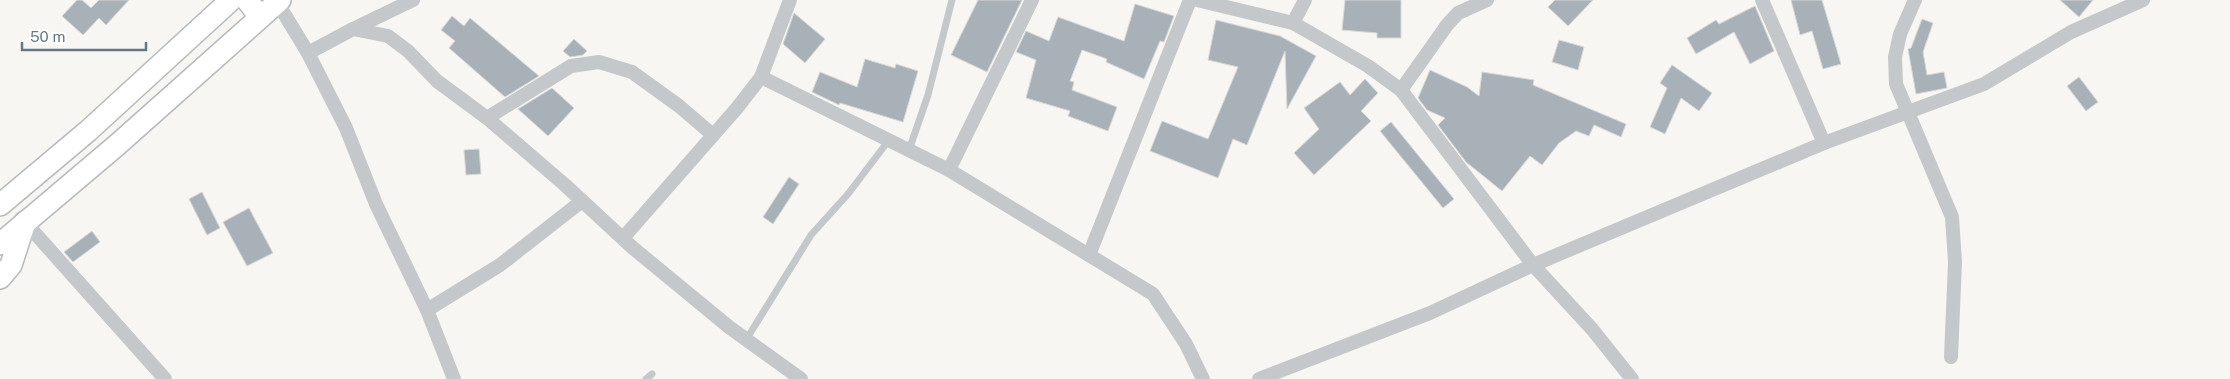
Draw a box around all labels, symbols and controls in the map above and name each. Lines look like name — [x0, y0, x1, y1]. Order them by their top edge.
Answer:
scale bar — [22, 20, 146, 52]
text: 50 m — [30, 28, 65, 45]

